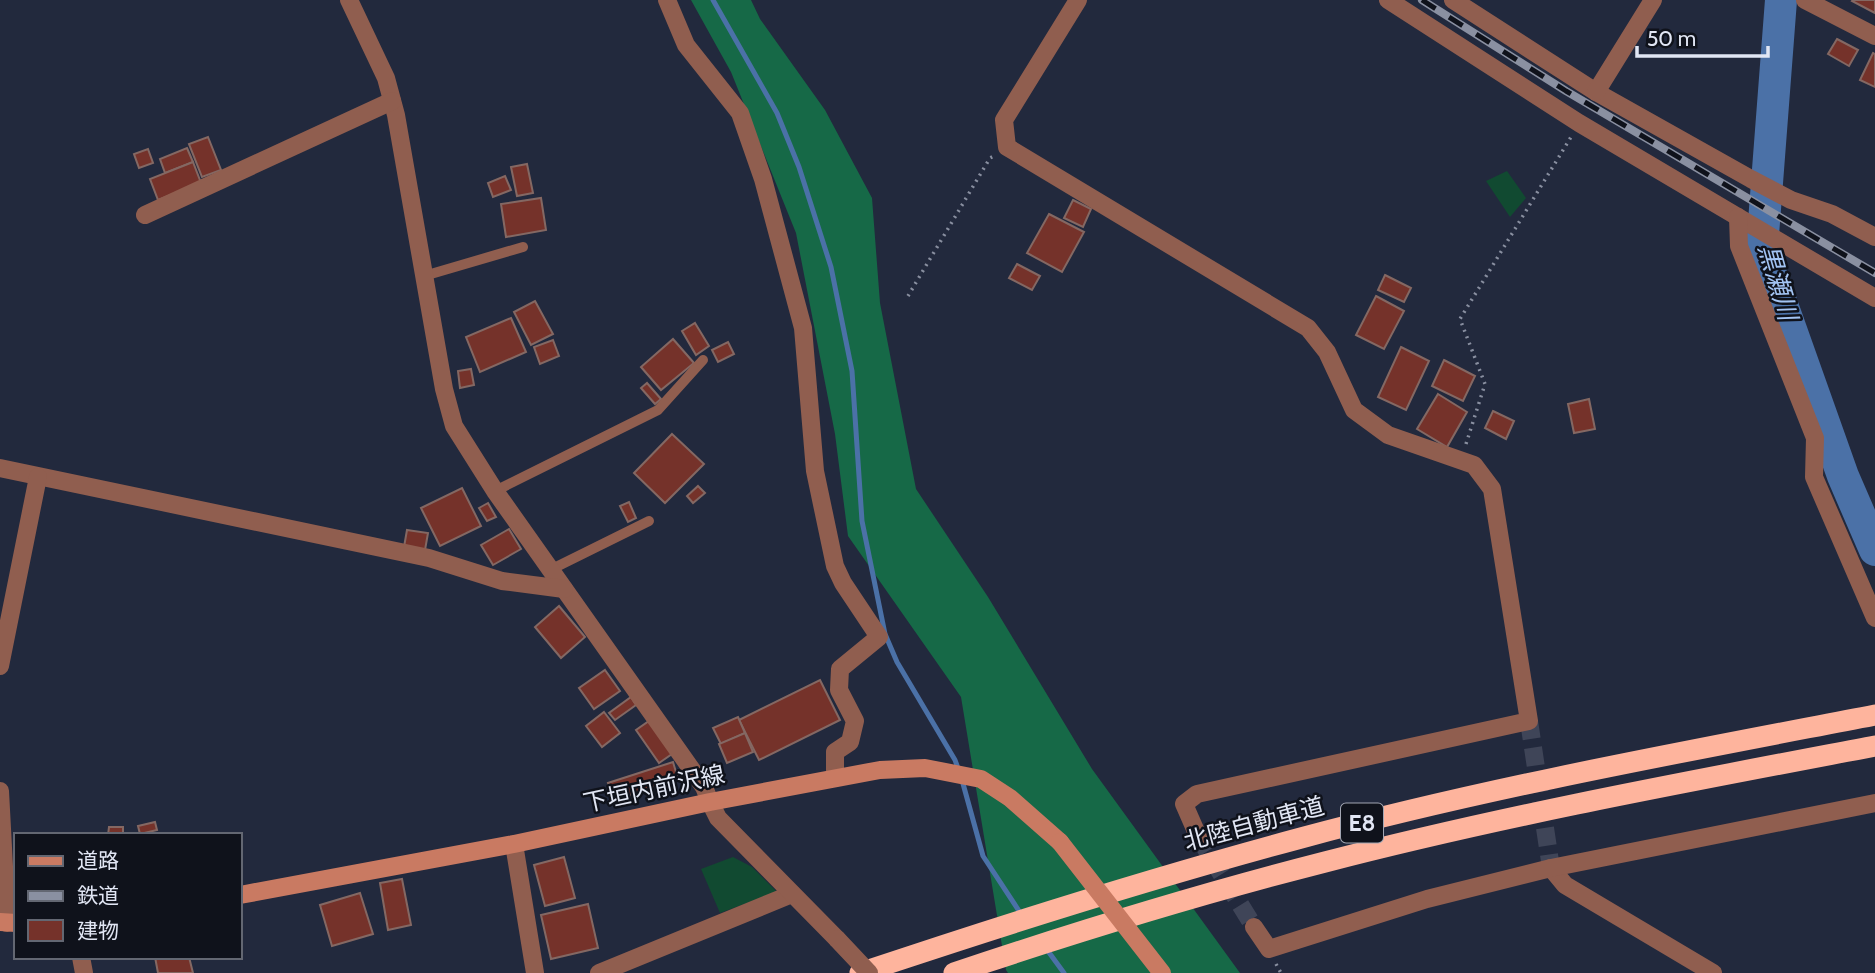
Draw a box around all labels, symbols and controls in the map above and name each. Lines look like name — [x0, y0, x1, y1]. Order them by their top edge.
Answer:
scale bar — [1637, 14, 1768, 58]
text: 50 m — [1647, 26, 1696, 51]
water label: 黒瀬川 — [1752, 240, 1805, 327]
street label: 下垣内前沢線 — [580, 759, 727, 818]
street label: 北陸自動車道 — [1181, 791, 1327, 856]
road number: E8 — [1341, 804, 1383, 842]
legend — [14, 833, 242, 959]
text: 道路 — [77, 848, 119, 873]
text: 鉄道 — [77, 883, 119, 908]
text: 建物 — [77, 918, 119, 943]

